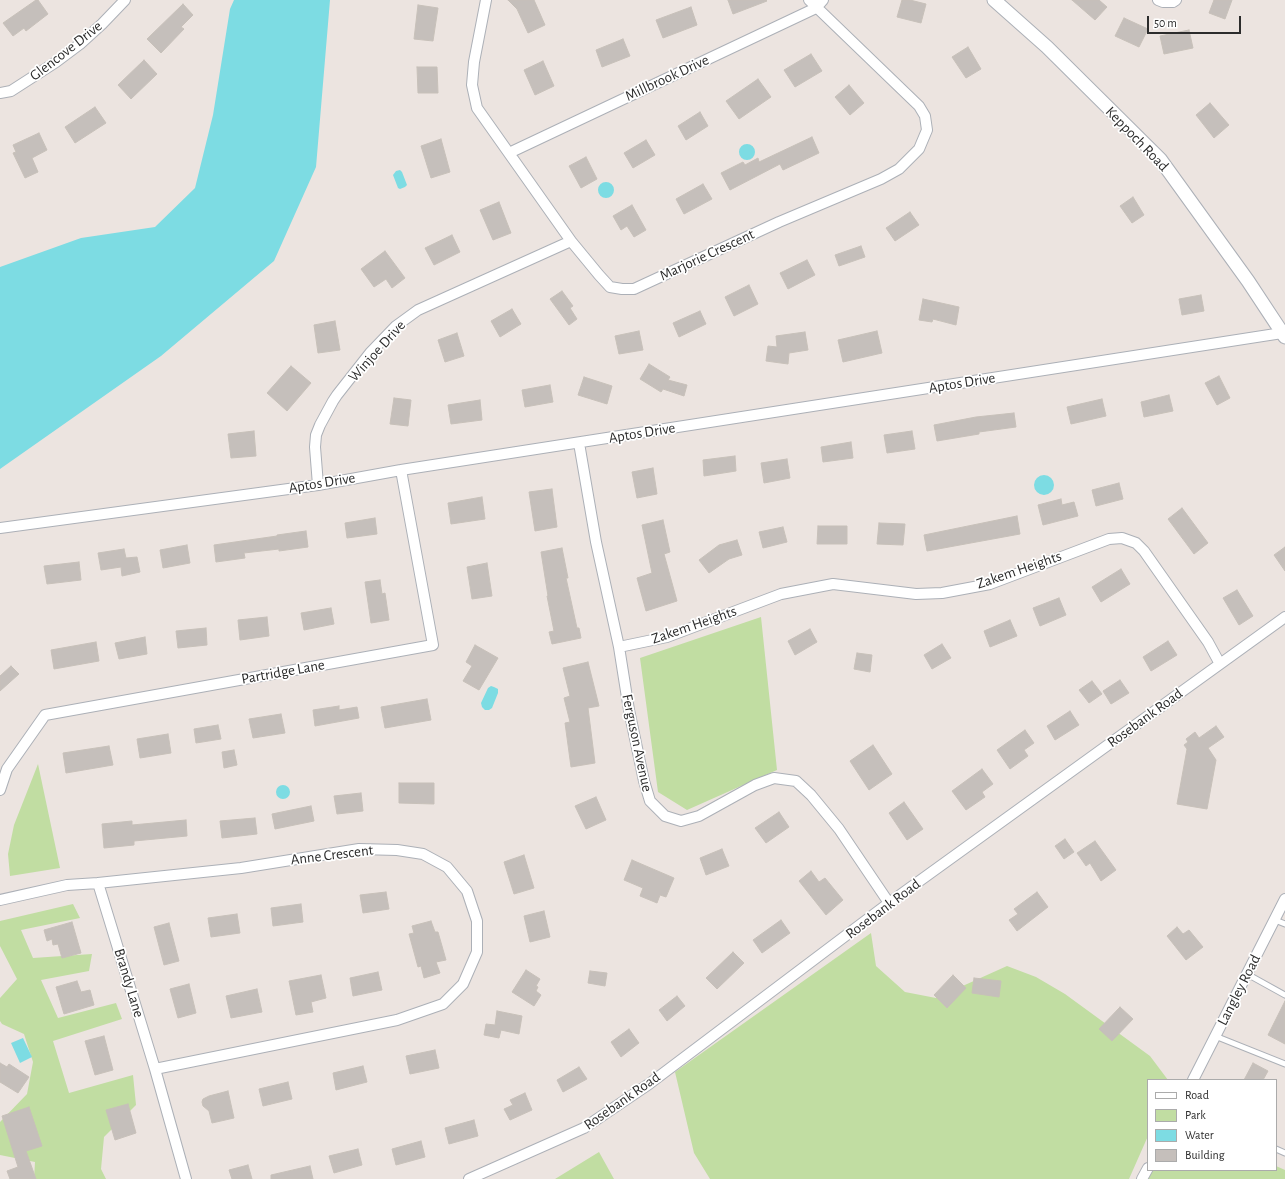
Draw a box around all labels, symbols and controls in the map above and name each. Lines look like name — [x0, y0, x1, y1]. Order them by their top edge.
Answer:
scale bar — [1149, 8, 1243, 34]
street label: Glencove Drive — [26, 17, 106, 85]
text: 50 m — [1154, 17, 1177, 29]
street label: Millbrook Drive — [622, 51, 712, 105]
street label: Keppoch Road — [1102, 103, 1172, 175]
street label: Marjorie Crescent — [657, 225, 757, 285]
street label: Winjoe Drive — [345, 316, 409, 386]
street label: Aptos Drive — [927, 369, 997, 397]
street label: Aptos Drive — [607, 419, 677, 447]
street label: Aptos Drive — [287, 469, 357, 497]
street label: Zakem Heights — [974, 547, 1064, 593]
street label: Zakem Heights — [649, 602, 739, 648]
street label: Partridge Lane — [240, 656, 326, 688]
street label: Rosebank Road — [1104, 685, 1186, 751]
street label: Ferguson Avenue — [618, 693, 656, 793]
street label: Anne Crescent — [290, 841, 374, 869]
street label: Rosebank Road — [842, 875, 924, 943]
street label: Brandy Lane — [110, 946, 148, 1020]
street label: Langley Road — [1213, 951, 1265, 1029]
street label: Rosebank Road — [580, 1068, 664, 1134]
legend — [1147, 1079, 1277, 1171]
text: Road — [1185, 1089, 1209, 1101]
text: Park — [1185, 1109, 1206, 1121]
text: Water — [1185, 1129, 1214, 1141]
text: Building — [1185, 1149, 1225, 1161]

